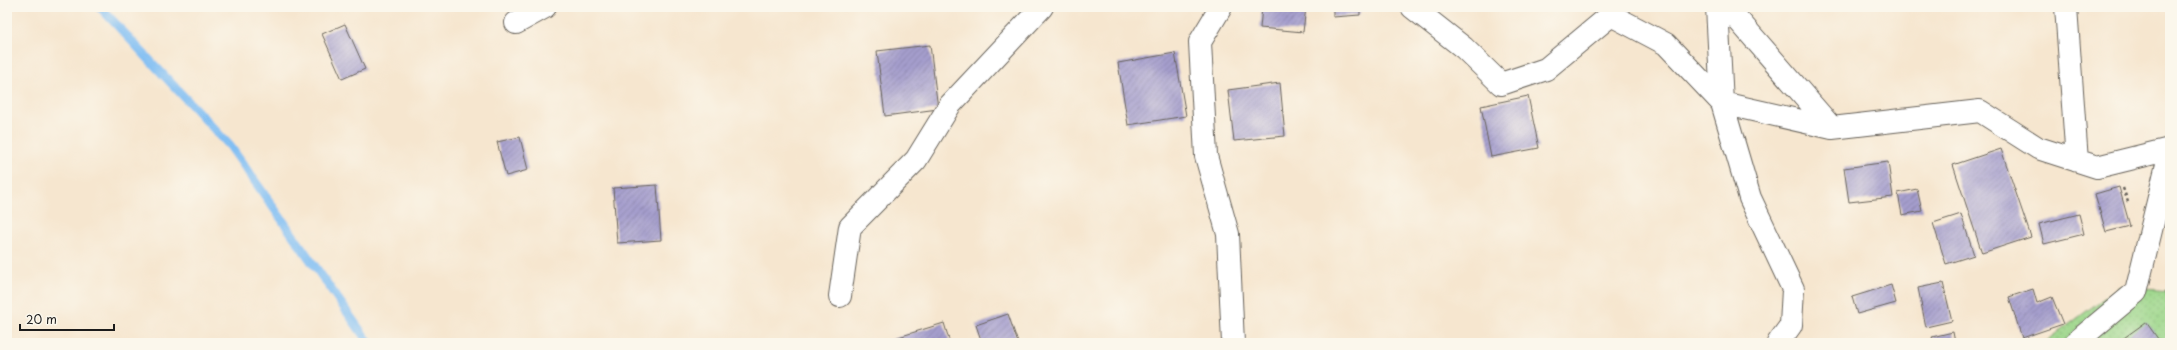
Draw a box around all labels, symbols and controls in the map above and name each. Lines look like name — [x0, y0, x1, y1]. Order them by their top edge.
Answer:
scale bar — [20, 306, 114, 332]
text: 20 m — [26, 310, 57, 328]

